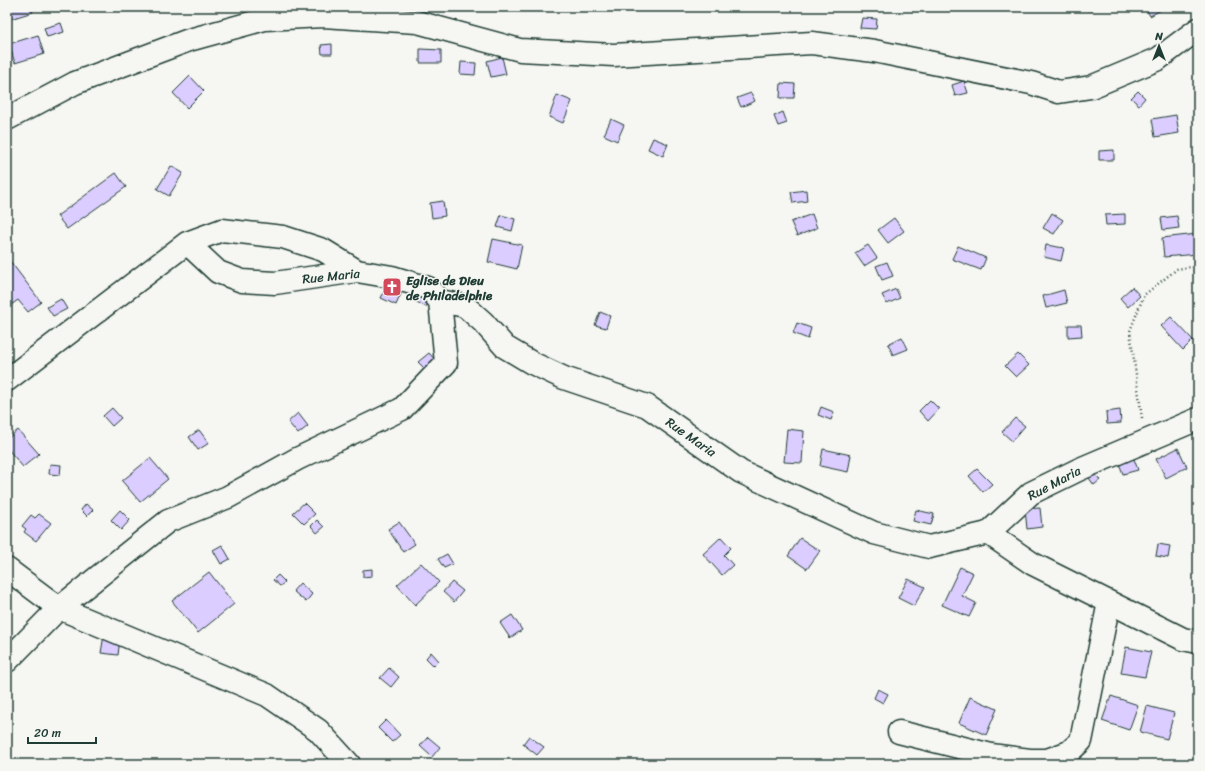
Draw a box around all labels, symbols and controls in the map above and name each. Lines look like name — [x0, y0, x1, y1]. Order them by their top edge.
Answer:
north arrow — [1139, 26, 1179, 66]
text: N — [1154, 27, 1163, 46]
street label: Rue Maria — [301, 261, 362, 290]
place label: Eglise de Dieu de Philadelphie — [406, 269, 493, 307]
church icon: Eglise de Dieu de Philadelphie — [381, 276, 403, 298]
street label: Rue Maria — [661, 411, 722, 463]
street label: Rue Maria — [1023, 459, 1085, 507]
scale bar — [28, 719, 96, 745]
text: 20 m — [34, 722, 61, 744]

